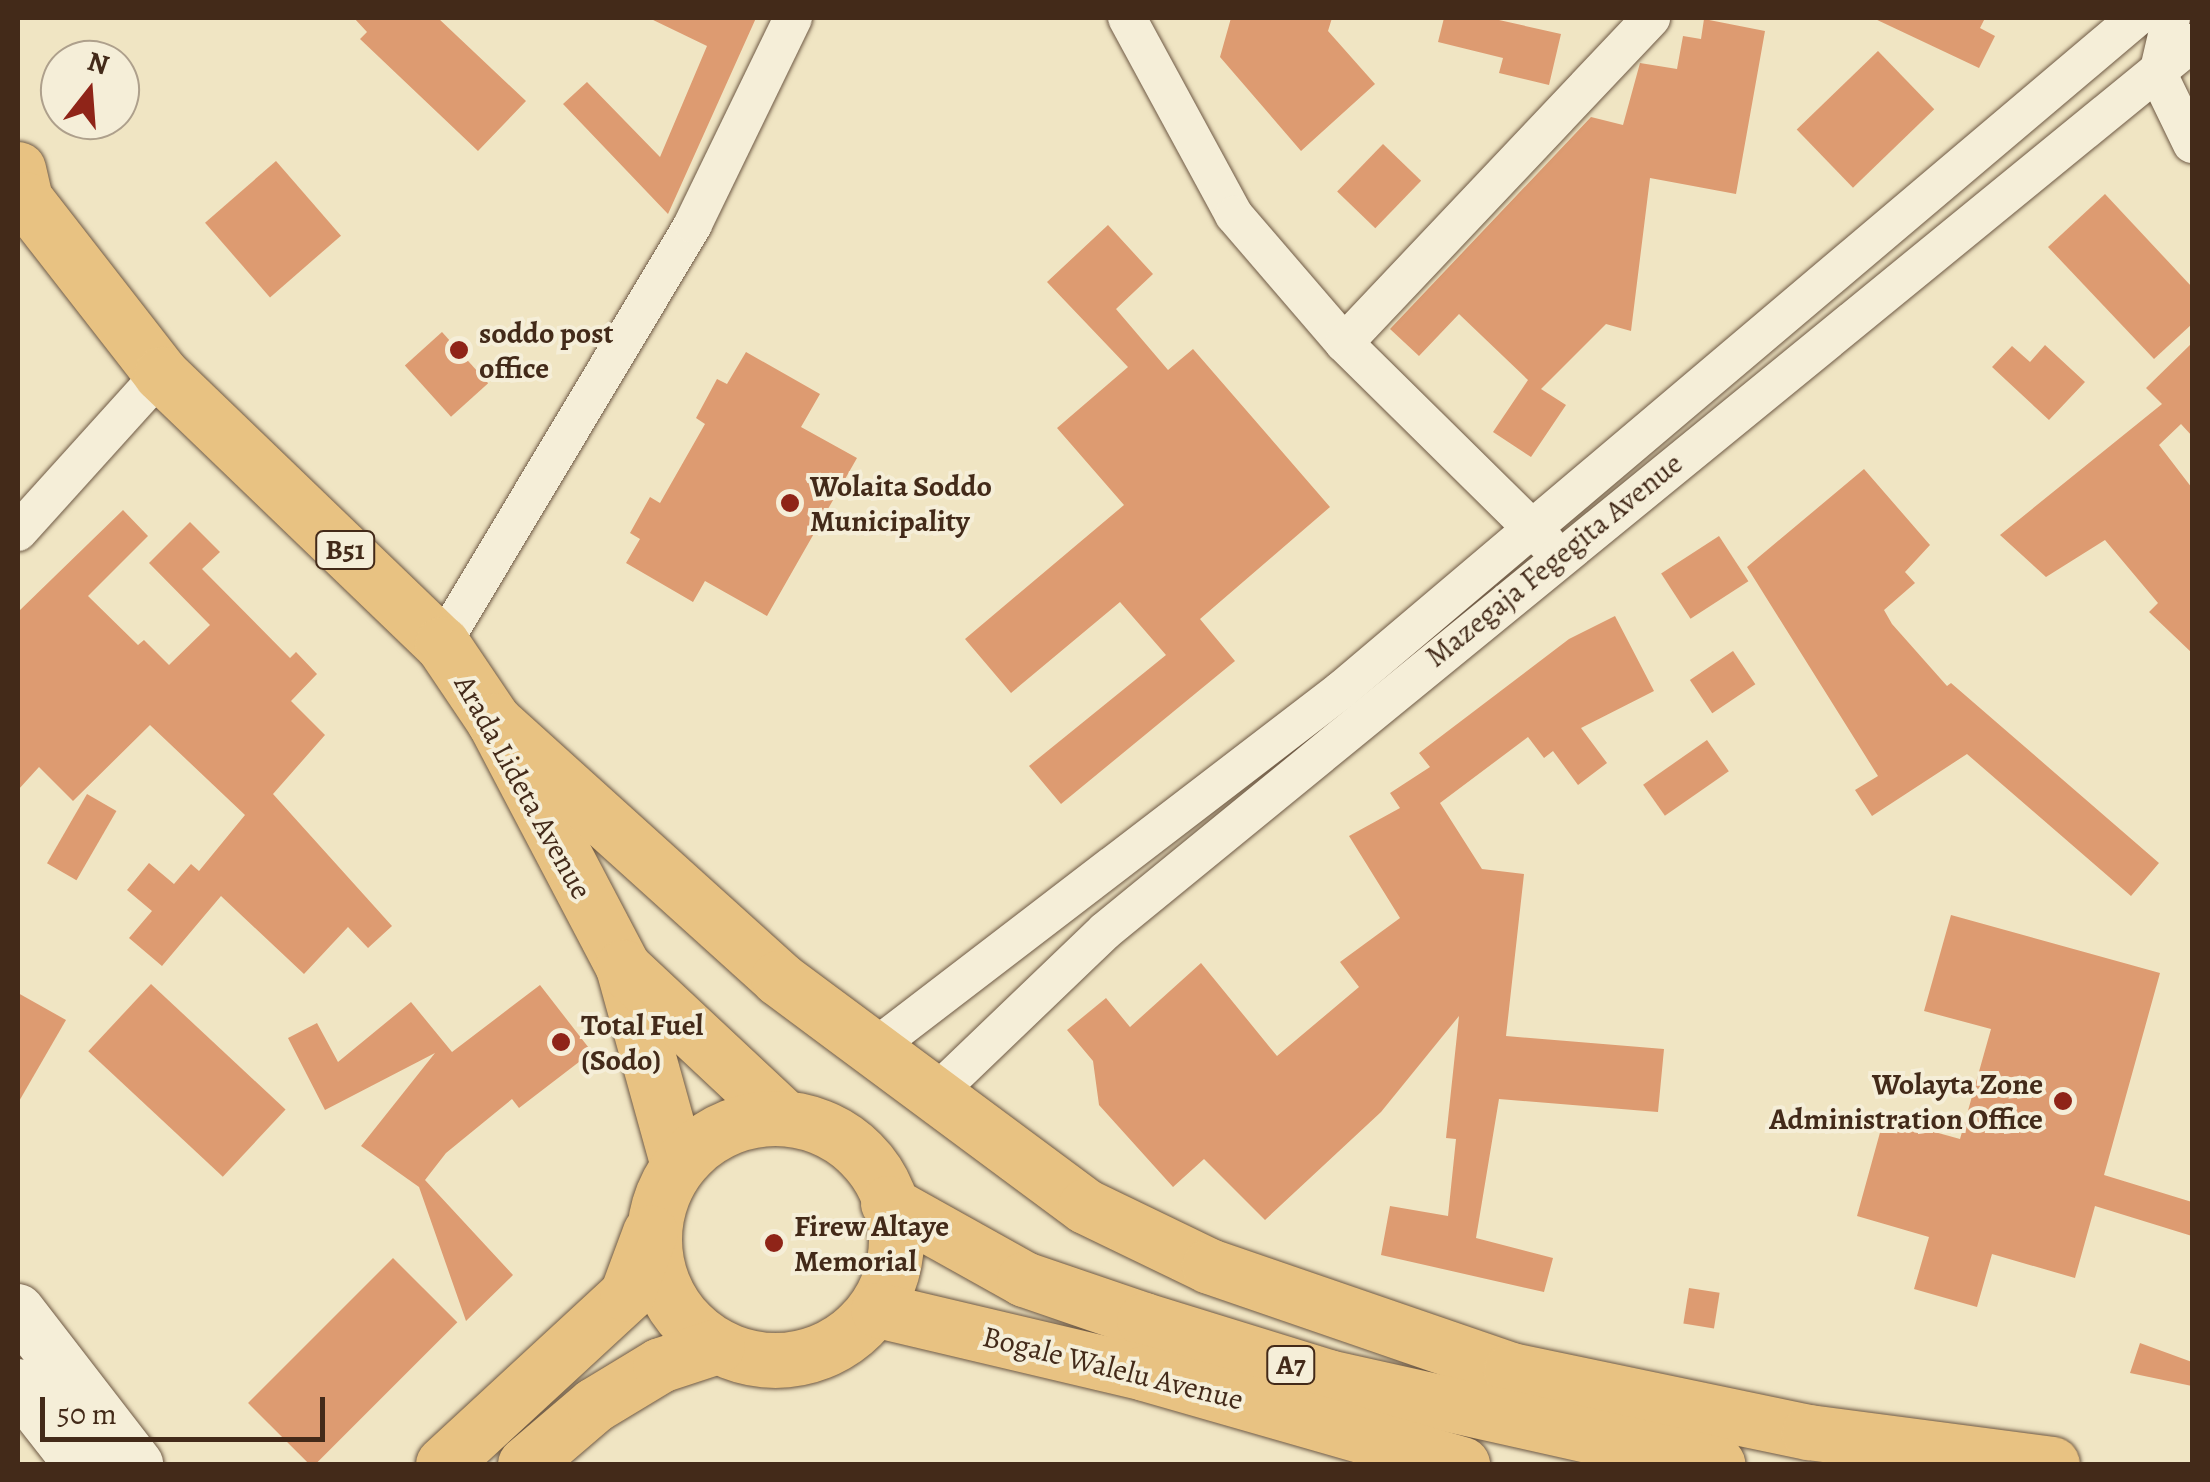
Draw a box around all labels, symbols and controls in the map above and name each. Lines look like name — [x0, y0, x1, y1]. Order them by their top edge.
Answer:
north arrow — [40, 40, 140, 140]
text: N — [83, 42, 113, 84]
place label: soddo post office — [479, 315, 613, 386]
marker: soddo post office — [448, 339, 470, 361]
street label: Mazegaja Fegegita Avenue — [1418, 445, 1690, 675]
place label: Wolaita Soddo Municipality — [810, 468, 992, 538]
marker: Wolaita Soddo Municipality — [779, 492, 801, 514]
road number: B51 — [315, 527, 375, 573]
street label: Arada Lideta Avenue — [447, 669, 599, 905]
place label: Total Fuel (Sodo) — [581, 1007, 703, 1078]
marker: Total Fuel (Sodo) — [550, 1031, 572, 1053]
place label: Wolayta Zone Administration Office — [1769, 1066, 2043, 1136]
marker: Wolayta Zone Administration Office — [2052, 1090, 2074, 1112]
place label: Firew Altaye Memorial — [794, 1208, 949, 1278]
marker: Firew Altaye Memorial — [763, 1232, 785, 1254]
street label: Bogale Walelu Avenue — [979, 1318, 1247, 1418]
road number: A7 — [1266, 1342, 1316, 1388]
scale bar — [45, 1377, 330, 1439]
text: 50 m — [57, 1394, 117, 1434]

